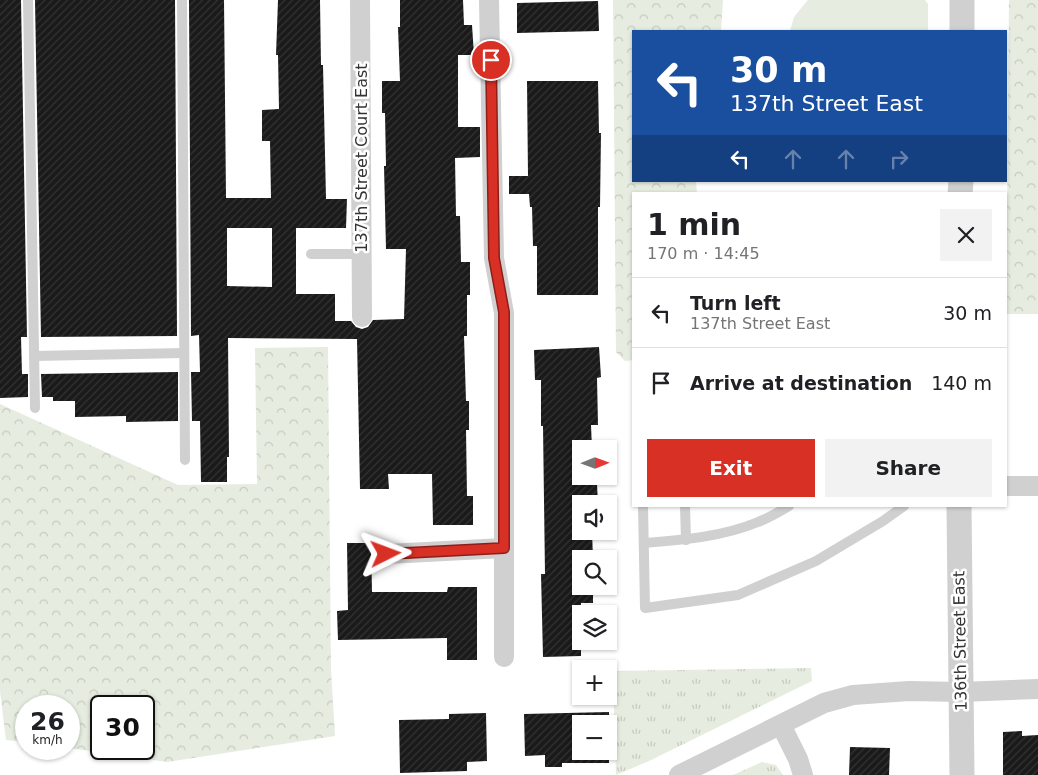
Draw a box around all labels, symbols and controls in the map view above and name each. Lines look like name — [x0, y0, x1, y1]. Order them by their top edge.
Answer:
pin — [470, 39, 512, 81]
icon: arrive — [477, 46, 505, 74]
icon: left — [647, 50, 712, 115]
text: 30 m — [730, 50, 827, 90]
street label: 137th Street Court East — [352, 63, 371, 253]
text: 137th Street East — [730, 91, 923, 116]
icon: left — [726, 145, 754, 173]
icon: ahead — [779, 145, 807, 173]
icon: ahead — [832, 145, 860, 173]
icon: right — [885, 145, 913, 173]
text: 1 min — [647, 207, 741, 242]
button: close — [940, 209, 992, 261]
text: 170 m · 14:45 — [647, 244, 760, 263]
text: Turn left — [690, 292, 781, 314]
icon: left — [647, 299, 675, 327]
text: 30 m — [943, 302, 992, 324]
text: 137th Street East — [690, 314, 830, 333]
icon: arrive — [647, 369, 675, 397]
text: Arrive at destination — [690, 372, 912, 394]
text: 140 m — [931, 372, 992, 394]
button: Exit — [647, 439, 815, 497]
button: Share — [825, 439, 992, 497]
north arrow — [572, 440, 618, 485]
map controls — [572, 440, 617, 760]
button: sound — [572, 495, 617, 540]
position arrow — [359, 527, 411, 579]
button: search — [572, 550, 617, 595]
street label: 136th Street East — [949, 571, 971, 711]
button: layers — [572, 605, 617, 650]
button: + — [572, 660, 617, 705]
speed limit sign: 30 — [90, 695, 155, 760]
text: 26 — [30, 707, 65, 736]
button: − — [572, 715, 617, 760]
text: km/h — [32, 733, 63, 747]

